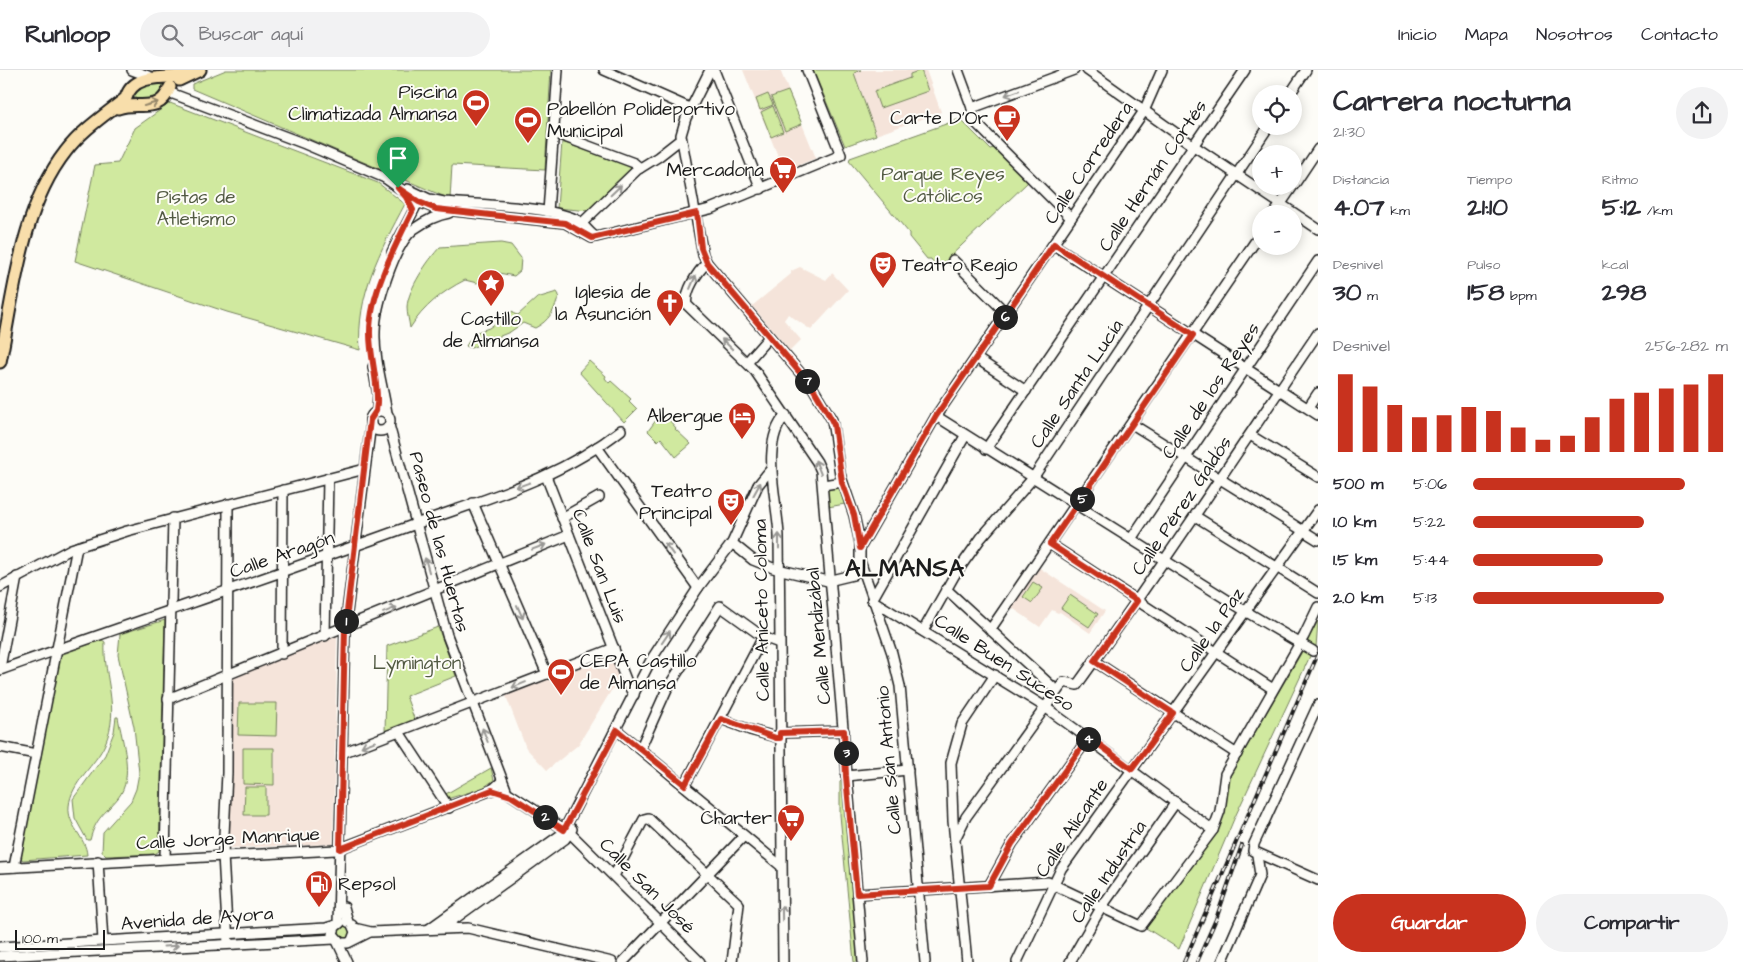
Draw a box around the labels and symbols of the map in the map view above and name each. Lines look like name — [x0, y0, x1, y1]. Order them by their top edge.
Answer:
place label: Piscina Climatizada Almansa — [288, 79, 457, 128]
sports icon: Piscina Climatizada Almansa — [461, 88, 491, 127]
one-way arrow — [1005, 89, 1020, 98]
street label: Calle Hernán Cortés — [1092, 95, 1214, 257]
place label: Pabellón Polideportivo Municipal — [547, 96, 735, 145]
street label: Calle Corredera — [1038, 96, 1140, 230]
one-way arrow — [143, 99, 159, 109]
cafe icon: Carte D'Or — [992, 103, 1022, 142]
sports icon: Pabellón Polideportivo Municipal — [513, 105, 543, 144]
place label: Carte D'Or — [890, 105, 989, 132]
pin — [377, 137, 419, 188]
supermarket icon: Mercadona — [768, 155, 798, 194]
place label: Mercadona — [666, 157, 764, 184]
park label: Parque Reyes Católicos — [881, 161, 1005, 210]
park label: Pistas de Atletismo — [156, 184, 236, 233]
one-way arrow — [610, 184, 623, 196]
theatre icon: Teatro Regio — [868, 250, 898, 289]
place label: Teatro Regio — [902, 252, 1018, 280]
place icon: Castillo de Almansa — [476, 268, 506, 307]
one-way arrow — [689, 275, 699, 290]
place label: Iglesia de la Asunción — [555, 279, 651, 328]
church icon: Iglesia de la Asunción — [655, 288, 685, 327]
pin: 6 — [992, 304, 1018, 330]
place label: Castillo de Almansa — [443, 306, 539, 355]
street label: Calle Santa Lucía — [1024, 314, 1131, 454]
street label: Calle de los Reyes — [1155, 317, 1268, 465]
one-way arrow — [721, 338, 734, 350]
pin: 7 — [794, 368, 820, 394]
hotel icon: Albergue — [727, 401, 757, 440]
place label: Albergue — [647, 403, 723, 431]
street label: Calle Pérez Galdós — [1125, 431, 1239, 581]
street label: Paseo de las Huertas — [402, 449, 476, 635]
one-way arrow — [813, 460, 823, 475]
place label: Teatro Principal — [639, 478, 712, 527]
one-way arrow — [516, 481, 531, 490]
one-way arrow — [752, 481, 762, 496]
pin: 5 — [1070, 486, 1094, 512]
theatre icon: Teatro Principal — [716, 487, 746, 526]
street label: Calle San Luis — [565, 505, 633, 627]
street label: Calle Aniceto Coloma — [747, 518, 777, 701]
street label: Calle Aragón — [226, 524, 338, 587]
one-way arrow — [774, 533, 784, 550]
one-way arrow — [531, 542, 547, 551]
one-way arrow — [664, 543, 675, 556]
district label: ALMANSA — [845, 552, 965, 586]
one-way arrow — [422, 557, 431, 573]
street label: Calle Mendizábal — [800, 566, 838, 706]
street label: Calle la Paz — [1173, 581, 1252, 678]
one-way arrow — [516, 604, 526, 619]
one-way arrow — [382, 605, 397, 614]
pin: 1 — [334, 608, 358, 634]
street label: Calle Buen Suceso — [929, 608, 1080, 719]
one-way arrow — [661, 630, 671, 644]
place label: CEPA Castillo de Almansa — [580, 648, 697, 697]
park label: Lymington — [373, 650, 461, 678]
sports icon: CEPA Castillo de Almansa — [546, 657, 576, 696]
one-way arrow — [512, 681, 527, 690]
street label: Calle San Antonio — [869, 684, 909, 835]
pin: 4 — [1076, 726, 1100, 752]
one-way arrow — [479, 728, 488, 743]
one-way arrow — [361, 740, 376, 749]
pin: 3 — [834, 740, 858, 766]
street label: Calle Alicante — [1029, 773, 1115, 883]
supermarket icon: Charter — [776, 803, 806, 842]
pin: 2 — [532, 804, 558, 830]
place label: Charter — [701, 805, 773, 832]
street label: Calle Industria — [1065, 815, 1154, 929]
street label: Calle Jorge Manrique — [136, 821, 321, 858]
street label: Calle San José — [593, 832, 701, 940]
fuel station icon: Repsol — [304, 869, 334, 908]
place label: Repsol — [338, 871, 396, 898]
street label: Avenida de Ayora — [120, 900, 275, 939]
one-way arrow — [777, 906, 787, 922]
scale bar — [15, 927, 105, 950]
one-way arrow — [163, 942, 179, 951]

